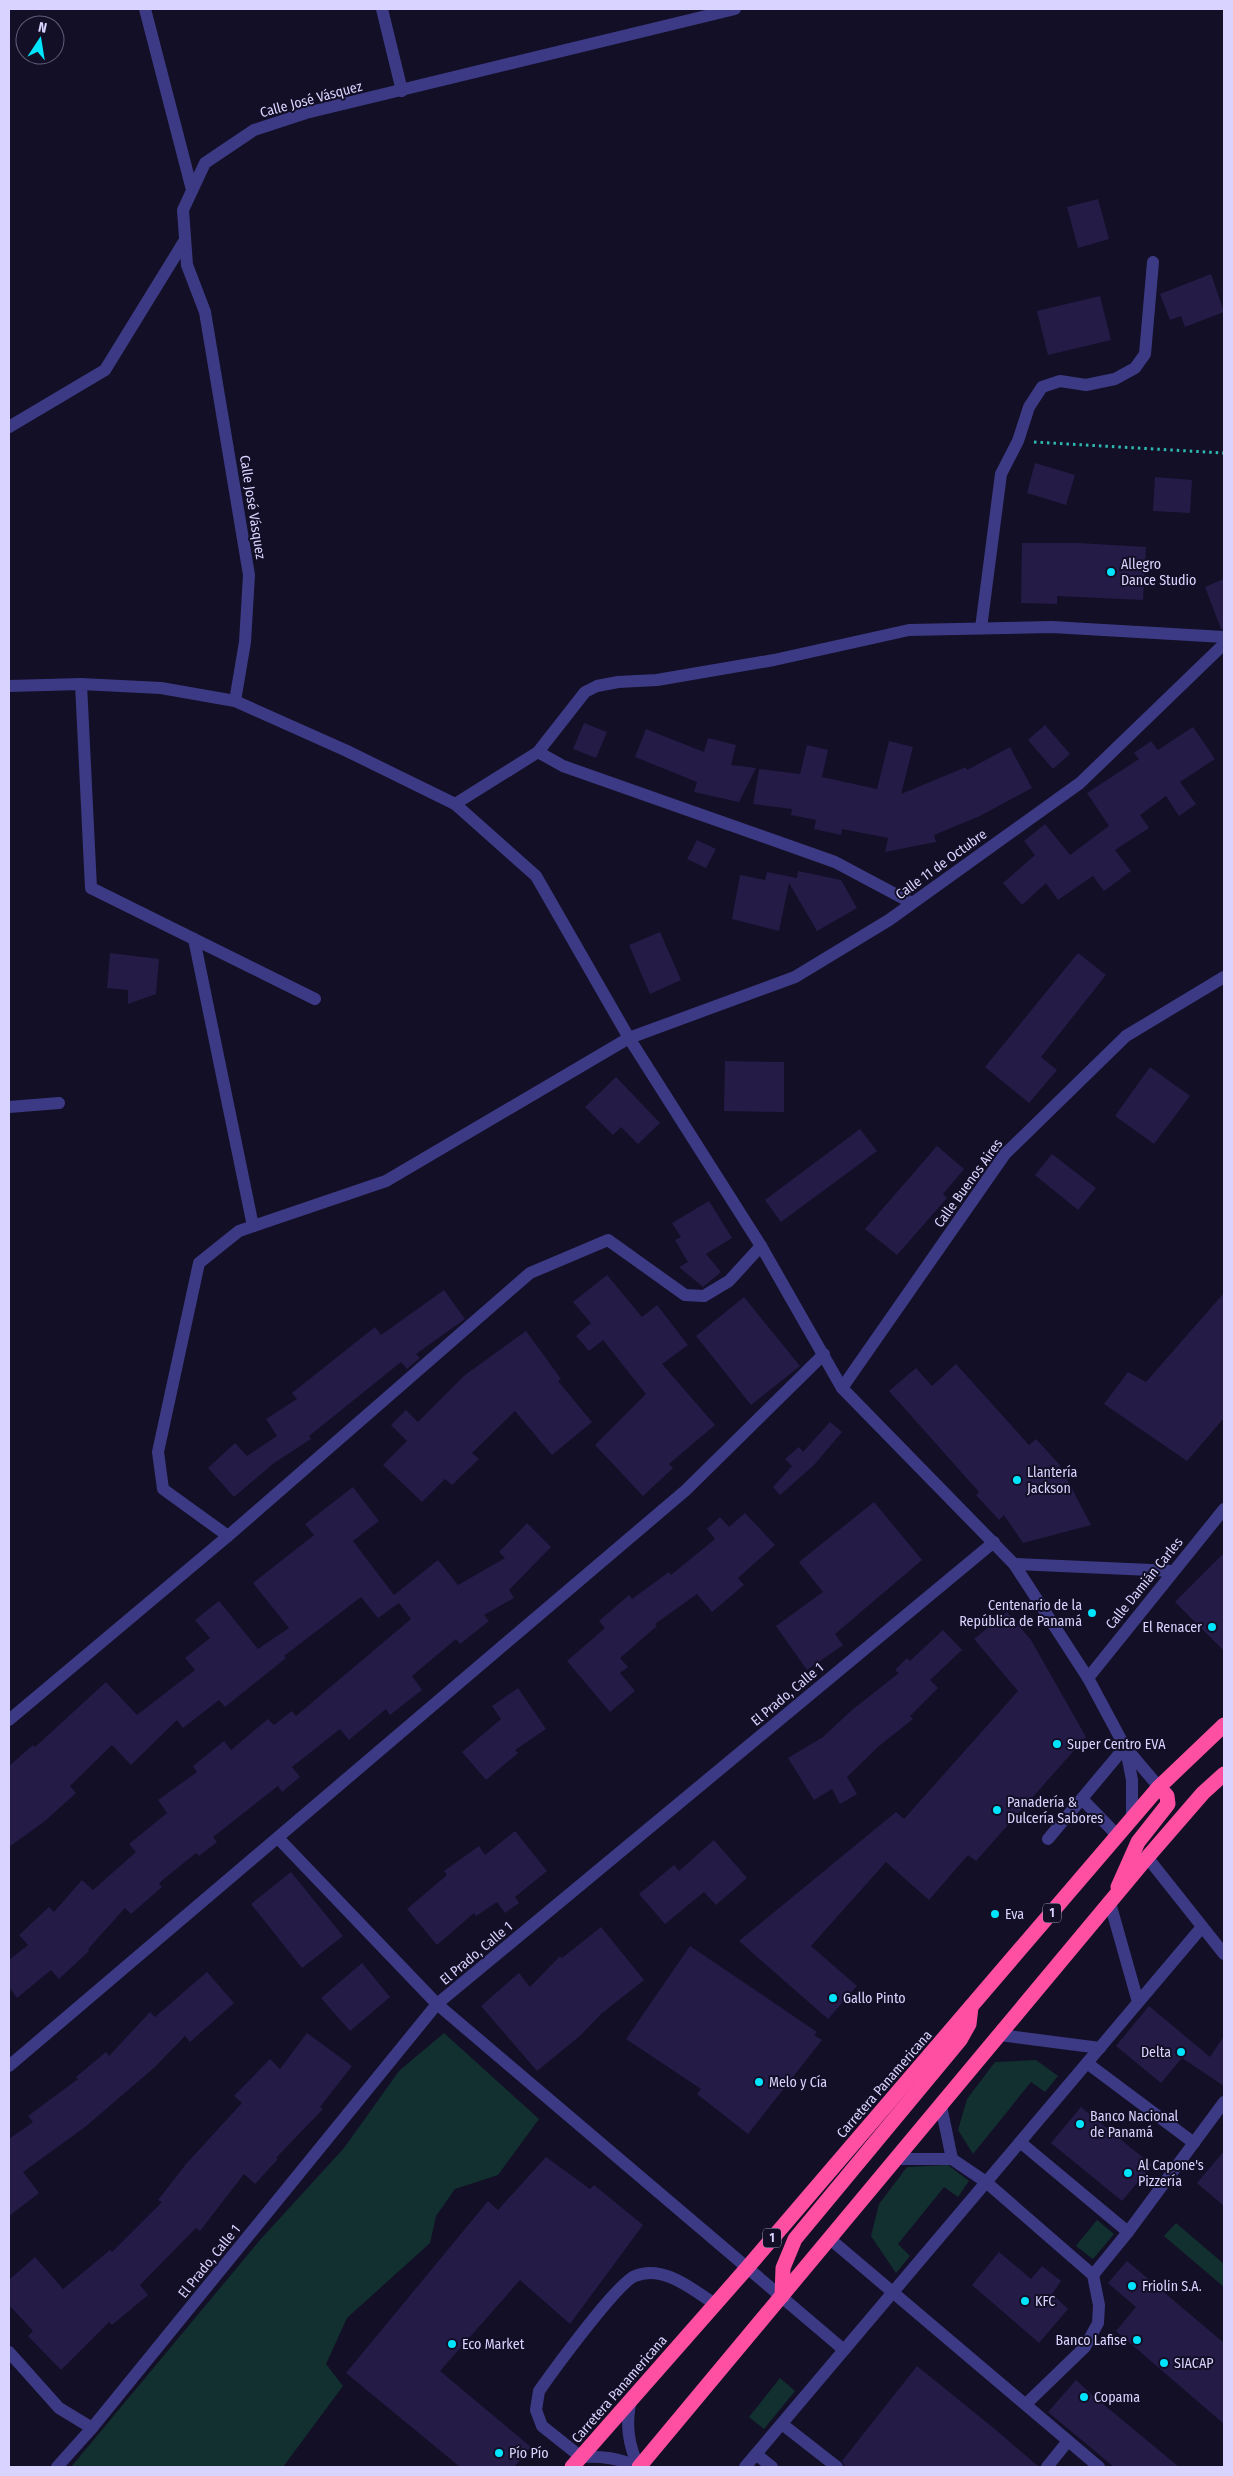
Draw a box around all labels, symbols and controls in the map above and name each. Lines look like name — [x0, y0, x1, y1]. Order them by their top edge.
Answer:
north arrow — [15, 15, 65, 65]
text: N — [37, 19, 48, 37]
street label: Calle José Vásquez — [258, 78, 365, 121]
street label: Calle José Vásquez — [236, 454, 269, 561]
place label: Allegro Dance Studio — [1121, 556, 1196, 589]
marker: Allegro Dance Studio — [1105, 566, 1117, 578]
street label: Calle 11 de Octubre — [892, 826, 990, 903]
street label: Calle Buenos Aires — [931, 1136, 1006, 1231]
place label: Llantería Jackson — [1027, 1464, 1078, 1497]
marker: Llantería Jackson — [1011, 1474, 1023, 1486]
street label: Calle Damián Carles — [1102, 1534, 1187, 1633]
place label: Centenario de la República de Panamá — [959, 1597, 1082, 1630]
marker: Centenario de la República de Panamá — [1086, 1607, 1098, 1619]
place label: El Renacer — [1142, 1619, 1202, 1636]
marker: El Renacer — [1206, 1621, 1218, 1633]
street label: El Prado, Calle 1 — [748, 1659, 827, 1730]
place label: Super Centro EVA — [1067, 1736, 1166, 1753]
marker: Super Centro EVA — [1051, 1738, 1063, 1750]
place label: Panadería & Dulcería Sabores — [1007, 1794, 1103, 1827]
marker: Panadería & Dulcería Sabores — [991, 1804, 1003, 1816]
road number: 1 — [1043, 1904, 1061, 1922]
place label: Eva — [1005, 1906, 1024, 1923]
marker: Eva — [989, 1908, 1001, 1920]
street label: El Prado, Calle 1 — [437, 1918, 516, 1989]
place label: Gallo Pinto — [843, 1990, 906, 2007]
marker: Gallo Pinto — [827, 1992, 839, 2004]
street label: Carretera Panamericana — [833, 2027, 936, 2142]
place label: Delta — [1141, 2044, 1171, 2061]
marker: Delta — [1175, 2046, 1187, 2058]
place label: Melo y Cía — [769, 2074, 827, 2091]
marker: Melo y Cía — [753, 2076, 765, 2088]
place label: Banco Nacional de Panamá — [1090, 2108, 1179, 2141]
marker: Banco Nacional de Panamá — [1074, 2118, 1086, 2130]
place label: Al Capone's Pizzería — [1138, 2157, 1204, 2190]
marker: Al Capone's Pizzería — [1122, 2167, 1134, 2179]
street label: El Prado, Calle 1 — [175, 2221, 244, 2301]
road number: 1 — [763, 2228, 781, 2248]
place label: Friolin S.A. — [1142, 2278, 1202, 2295]
marker: Friolin S.A. — [1126, 2280, 1138, 2292]
place label: KFC — [1035, 2293, 1055, 2310]
marker: KFC — [1019, 2295, 1031, 2307]
street label: Carretera Panamericana — [568, 2332, 671, 2447]
place label: Banco Lafise — [1056, 2332, 1127, 2349]
marker: Banco Lafise — [1131, 2334, 1143, 2346]
place label: Eco Market — [462, 2336, 525, 2353]
marker: Eco Market — [446, 2338, 458, 2350]
place label: SIACAP — [1174, 2355, 1214, 2372]
marker: SIACAP — [1158, 2357, 1170, 2369]
place label: Copama — [1094, 2389, 1140, 2406]
marker: Copama — [1078, 2391, 1090, 2403]
place label: Pío Pío — [509, 2445, 549, 2462]
marker: Pío Pío — [493, 2447, 505, 2459]

